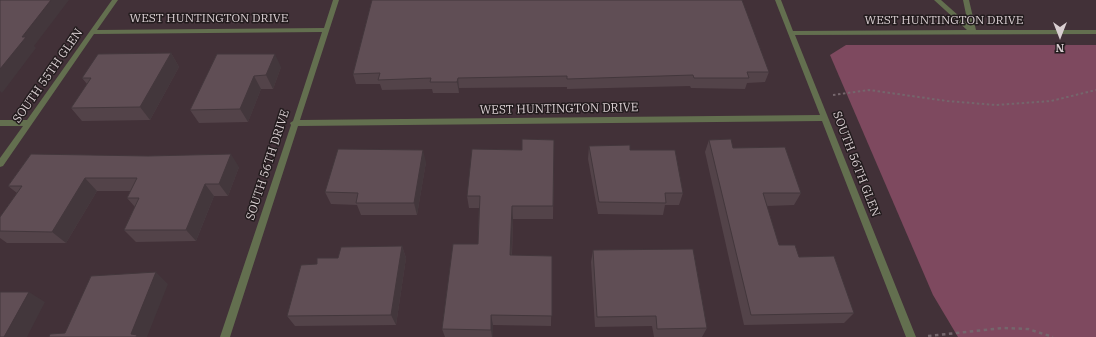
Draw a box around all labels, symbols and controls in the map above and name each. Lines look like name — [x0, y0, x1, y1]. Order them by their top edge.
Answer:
street label: WEST HUNTINGTON DRIVE — [130, 12, 288, 26]
street label: WEST HUNTINGTON DRIVE — [865, 14, 1023, 28]
north arrow — [1040, 16, 1080, 56]
street label: SOUTH 55TH GLEN — [10, 26, 86, 126]
text: N — [1056, 41, 1064, 55]
street label: WEST HUNTINGTON DRIVE — [479, 100, 639, 118]
street label: SOUTH 56TH DRIVE — [243, 108, 293, 222]
street label: SOUTH 56TH GLEN — [829, 109, 883, 219]

